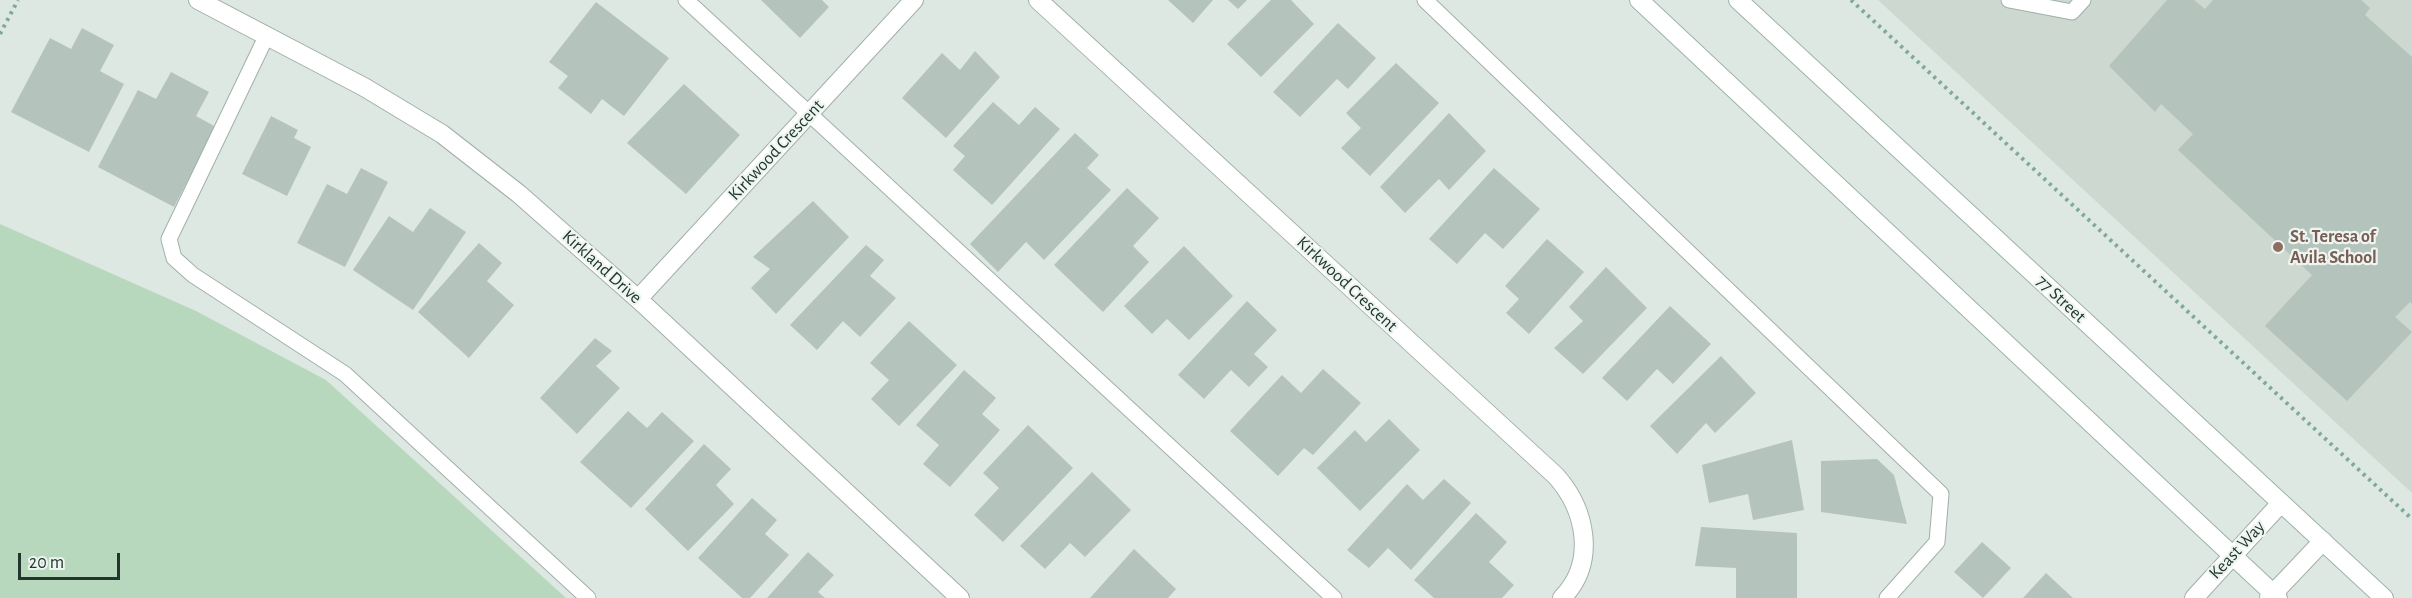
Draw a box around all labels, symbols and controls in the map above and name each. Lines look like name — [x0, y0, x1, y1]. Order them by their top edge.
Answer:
street label: Kirkwood Crescent — [724, 95, 828, 205]
street label: Kirkland Drive — [558, 226, 646, 308]
place label: St. Teresa of Avila School — [2290, 226, 2377, 268]
street label: Kirkwood Crescent — [1292, 232, 1402, 336]
marker: St. Teresa of Avila School — [2271, 240, 2285, 254]
street label: 77 Street — [2032, 271, 2090, 327]
street label: Keast Way — [2204, 516, 2270, 584]
scale bar — [21, 541, 123, 579]
text: 20 m — [29, 554, 64, 572]

